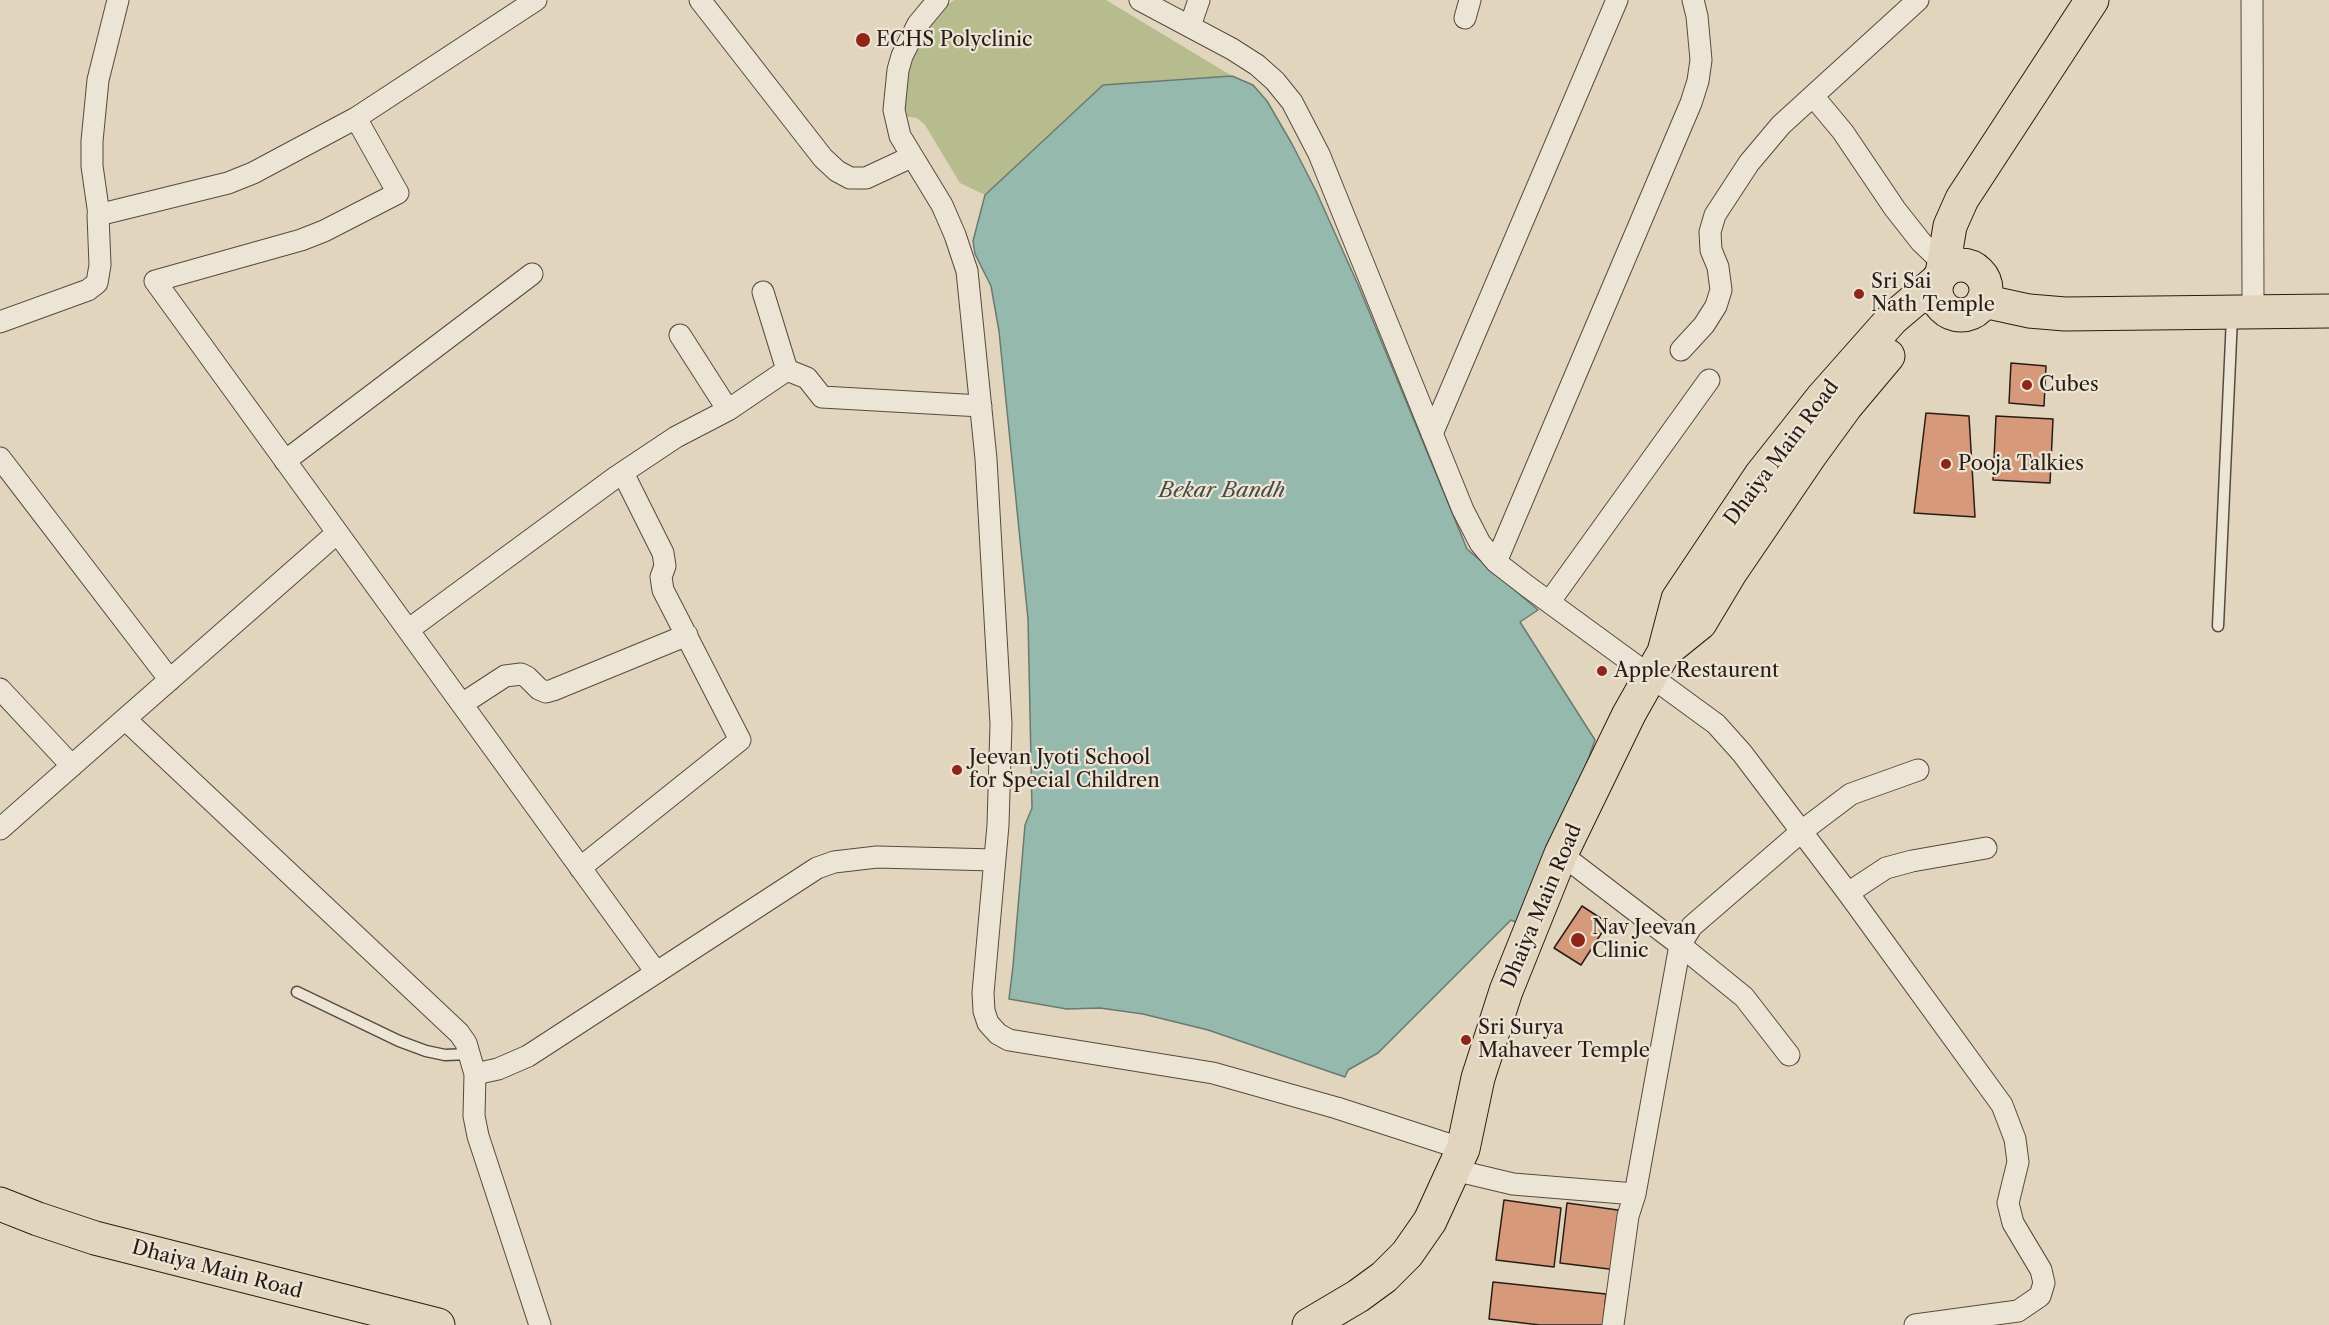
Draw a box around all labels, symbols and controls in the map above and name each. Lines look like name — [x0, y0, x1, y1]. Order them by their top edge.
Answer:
place label: ECHS Polyclinic — [876, 28, 1033, 52]
marker: ECHS Polyclinic — [854, 31, 872, 49]
place label: Sri Sai Nath Temple — [1871, 270, 1995, 317]
marker: Sri Sai Nath Temple — [1852, 287, 1866, 301]
place label: Cubes — [2039, 373, 2099, 397]
street label: Dhaiya Main Road — [1720, 376, 1844, 530]
marker: Cubes — [2020, 378, 2034, 392]
place label: Pooja Talkies — [1958, 452, 2084, 476]
marker: Pooja Talkies — [1939, 457, 1953, 471]
water label: Bekar Bandh — [1159, 478, 1285, 504]
place label: Apple Restaurent — [1614, 659, 1779, 683]
marker: Apple Restaurent — [1595, 664, 1609, 678]
place label: Jeevan Jyoti School for Special Children — [969, 746, 1160, 793]
marker: Jeevan Jyoti School for Special Children — [950, 763, 964, 777]
street label: Dhaiya Main Road — [1497, 821, 1587, 991]
place label: Nav Jeevan Clinic — [1592, 916, 1696, 963]
marker: Nav Jeevan Clinic — [1569, 931, 1587, 949]
place label: Sri Surya Mahaveer Temple — [1478, 1016, 1650, 1063]
marker: Sri Surya Mahaveer Temple — [1459, 1033, 1473, 1047]
street label: Dhaiya Main Road — [129, 1236, 305, 1304]

